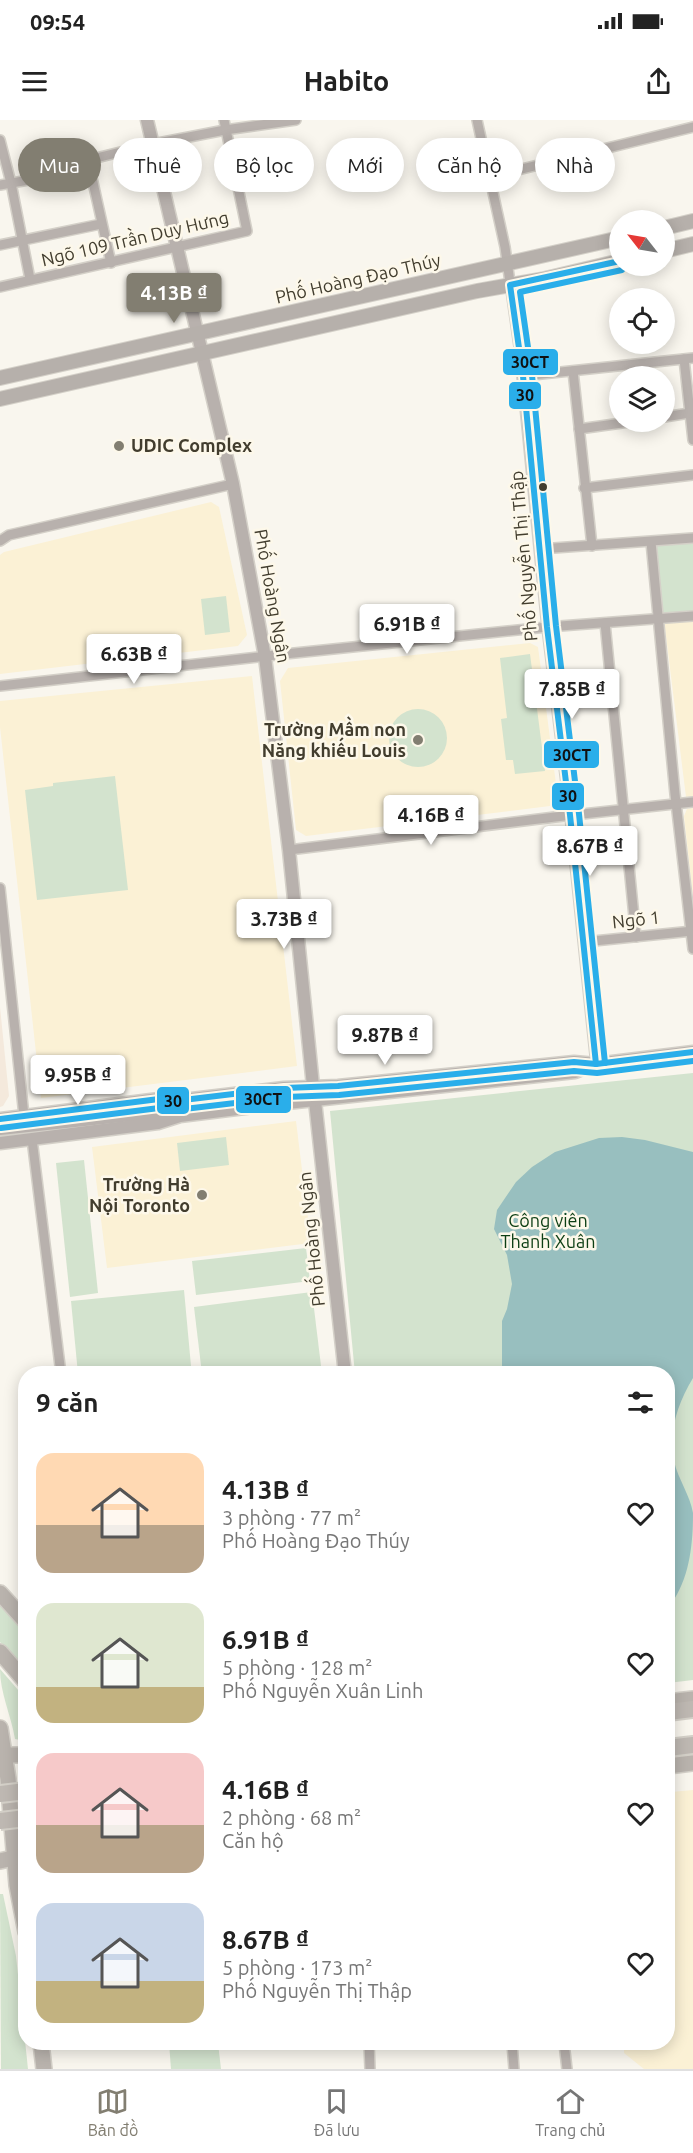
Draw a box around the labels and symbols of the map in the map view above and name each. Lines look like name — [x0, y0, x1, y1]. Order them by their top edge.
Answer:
street label: Ngõ 109 Trần Duy Hưng — [39, 204, 230, 269]
north arrow — [609, 210, 675, 276]
street label: Phố Hoàng Đạo Thúy — [273, 247, 443, 307]
pin: 4.13B ₫ — [119, 273, 229, 324]
line badge: 30CT — [502, 348, 559, 376]
text: 30CT — [511, 353, 549, 371]
line badge: 30 — [508, 381, 542, 410]
text: 30 — [516, 386, 534, 404]
place label: UDIC Complex — [131, 435, 252, 455]
marker: UDIC Complex — [112, 439, 126, 453]
street label: Phố Nguyễn Thị Thập — [503, 470, 540, 642]
unlabelled marker — [537, 481, 549, 493]
street label: Phố Hoàng Ngân — [251, 527, 297, 664]
pin: 6.91B ₫ — [352, 604, 462, 655]
pin: 6.63B ₫ — [79, 634, 189, 685]
pin: 7.85B ₫ — [517, 669, 627, 720]
place label: Trường Mầm non Năng khiếu Louis — [262, 716, 406, 760]
marker: Trường Mầm non Năng khiếu Louis — [411, 733, 425, 747]
line badge: 30CT — [543, 740, 600, 769]
text: 30CT — [553, 746, 591, 764]
line badge: 30 — [551, 782, 585, 811]
text: 30 — [559, 787, 577, 805]
pin: 4.16B ₫ — [376, 795, 486, 846]
pin: 8.67B ₫ — [535, 826, 645, 877]
pin: 3.73B ₫ — [229, 899, 339, 950]
street label: Ngõ 1 — [611, 907, 661, 931]
pin: 9.87B ₫ — [330, 1015, 440, 1066]
pin: 9.95B ₫ — [23, 1055, 133, 1106]
line badge: 30CT — [235, 1085, 292, 1114]
line badge: 30 — [156, 1086, 190, 1115]
text: 30CT — [244, 1090, 282, 1108]
text: 30 — [164, 1092, 182, 1110]
street label: Phố Hoàng Ngân — [292, 1171, 328, 1308]
place label: Trường Hà Nội Toronto — [89, 1174, 190, 1215]
marker: Trường Hà Nội Toronto — [195, 1188, 209, 1202]
park label: Công viên Thanh Xuân — [500, 1210, 596, 1251]

